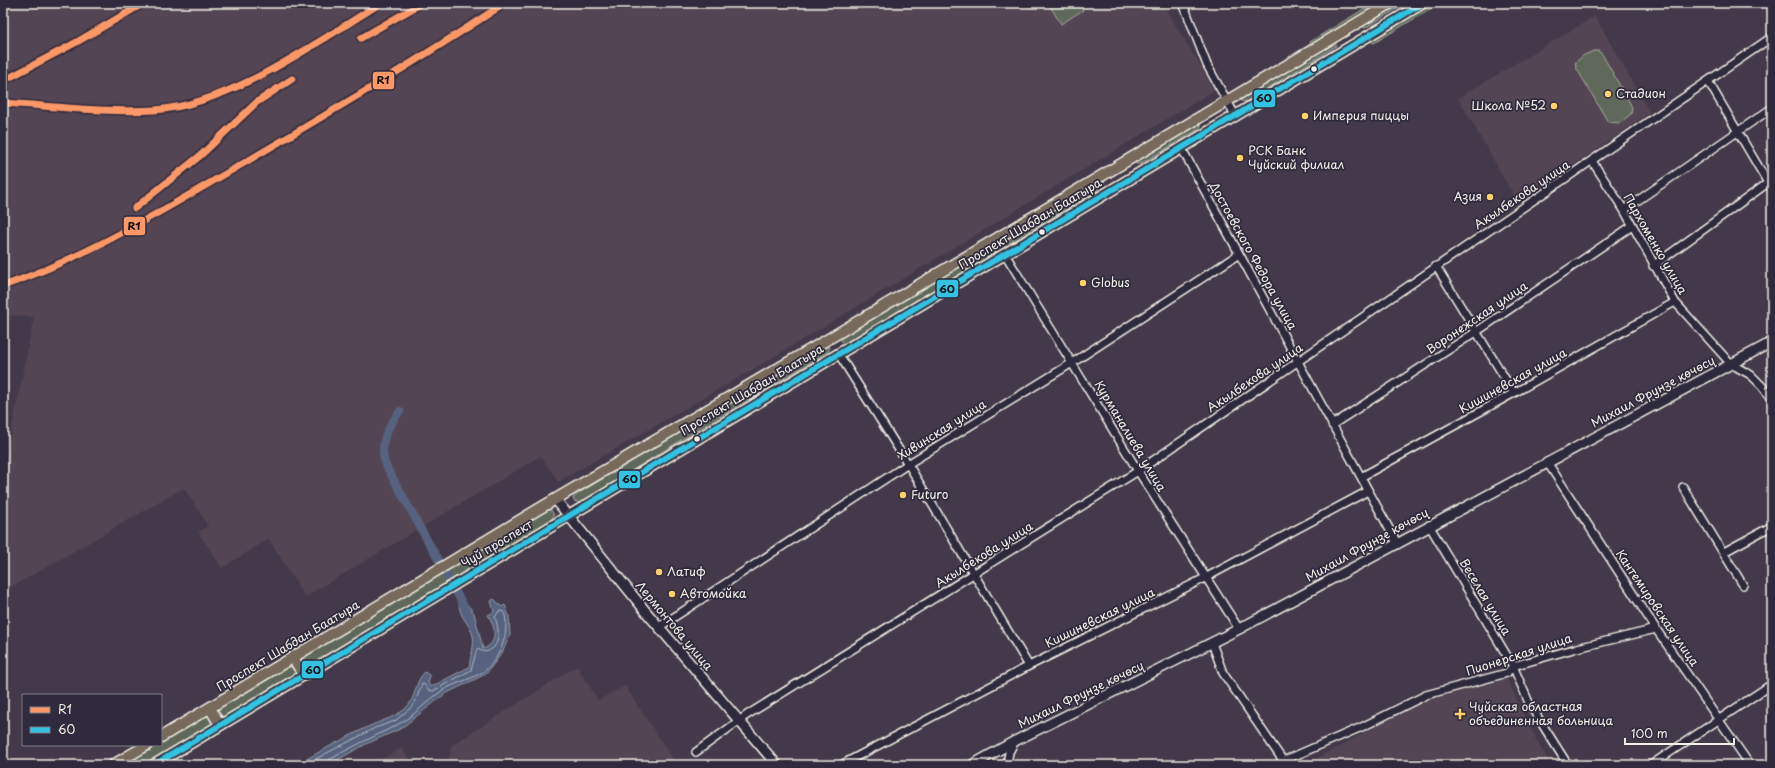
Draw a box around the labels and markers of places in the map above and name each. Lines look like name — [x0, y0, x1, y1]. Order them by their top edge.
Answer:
unlabelled marker — [1309, 64, 1319, 74]
place label: Стадион — [1616, 84, 1666, 102]
marker: Стадион — [1603, 89, 1613, 99]
place label: Школа №52 — [1472, 96, 1546, 114]
marker: Школа №52 — [1549, 101, 1559, 111]
place label: Империя пиццы — [1313, 106, 1409, 124]
marker: Империя пиццы — [1300, 111, 1310, 121]
place label: РСК Банк Чуйский филиал — [1248, 141, 1344, 173]
marker: РСК Банк Чуйский филиал — [1235, 153, 1245, 163]
place label: Азия — [1454, 187, 1482, 205]
marker: Азия — [1485, 192, 1495, 202]
unlabelled marker — [1037, 227, 1047, 237]
place label: Globus — [1091, 273, 1130, 291]
marker: Globus — [1078, 278, 1088, 288]
unlabelled marker — [692, 434, 702, 444]
place label: Futuro — [911, 485, 949, 503]
marker: Futuro — [898, 490, 908, 500]
place label: Латиф — [667, 562, 706, 580]
marker: Латиф — [654, 567, 664, 577]
place label: Автомойка — [680, 584, 747, 602]
marker: Автомойка — [667, 589, 677, 599]
place label: Чуйская областная объединенная больница — [1469, 697, 1614, 729]
marker: Чуйская областная объединенная больница — [1454, 708, 1466, 720]

